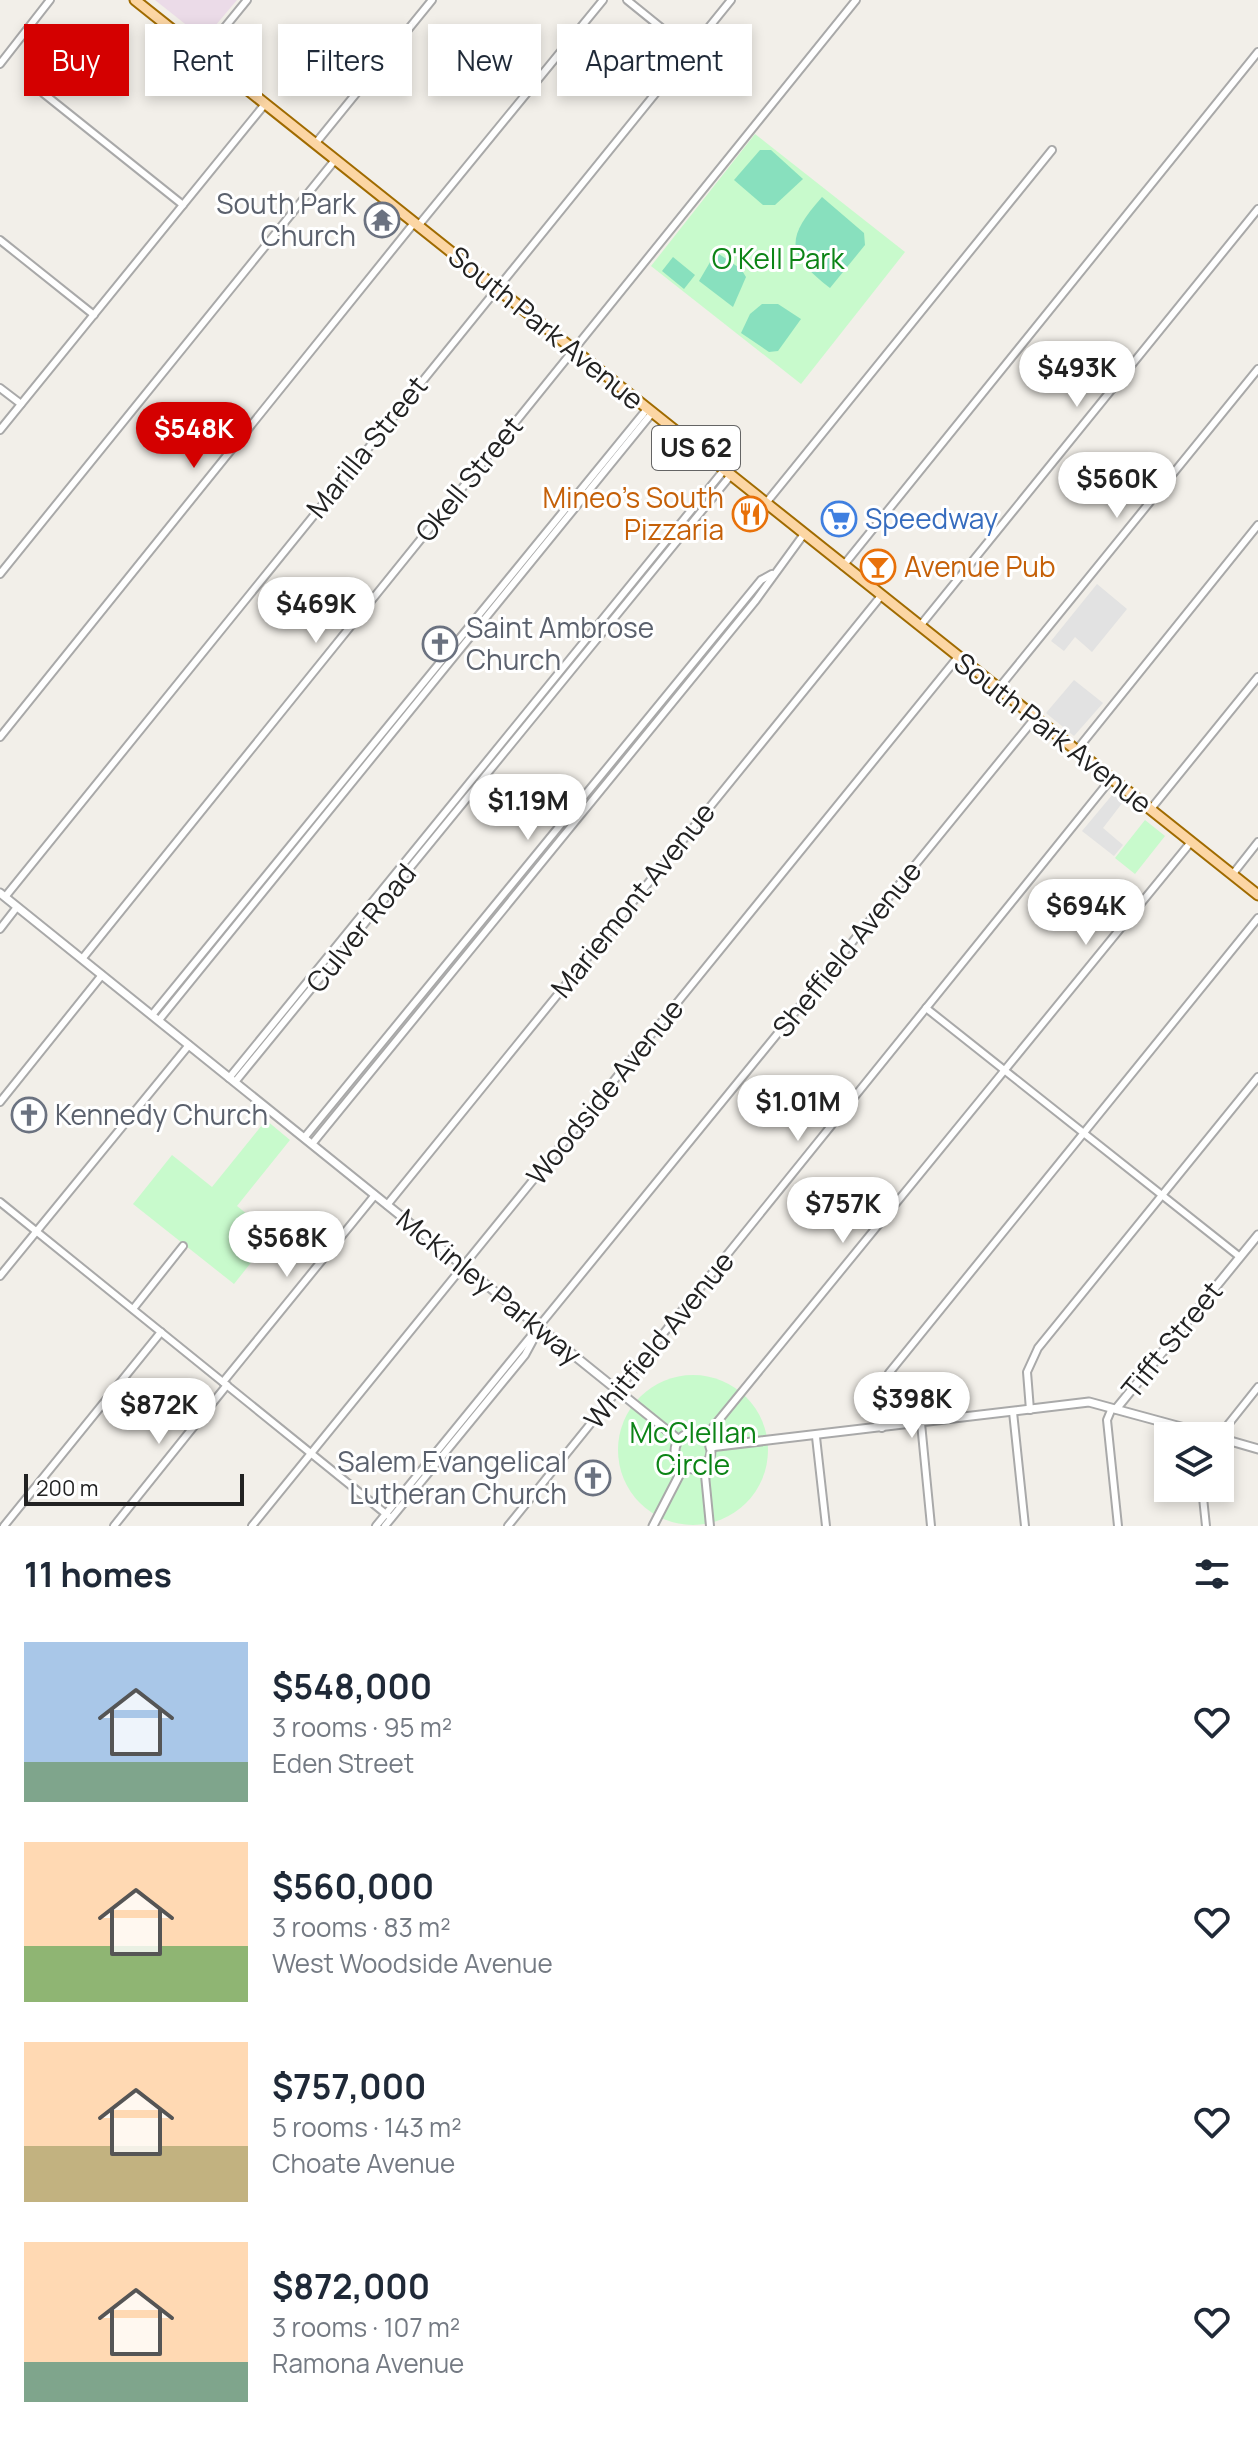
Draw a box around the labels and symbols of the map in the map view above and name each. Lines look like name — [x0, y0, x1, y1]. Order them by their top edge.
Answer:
place label: South Park Church — [216, 184, 357, 254]
temple icon: South Park Church — [363, 201, 401, 239]
street label: South Park Avenue — [441, 237, 652, 418]
park label: O'Kell Park — [712, 239, 845, 277]
pin: $493K — [1021, 341, 1133, 409]
street label: Marilla Street — [297, 368, 435, 525]
pin: $548K — [138, 402, 250, 470]
street label: Okell Street — [406, 408, 531, 549]
road number: US 62 — [652, 426, 740, 470]
pin: $560K — [1061, 452, 1173, 520]
place label: Mineo's South Pizzaria — [542, 478, 724, 548]
restaurant icon: Mineo's South Pizzaria — [731, 495, 769, 533]
place label: Speedway — [865, 499, 999, 537]
supermarket icon: Speedway — [820, 500, 858, 538]
place label: Avenue Pub — [904, 547, 1056, 585]
bar icon: Avenue Pub — [859, 548, 897, 586]
pin: $469K — [260, 577, 372, 645]
place label: Saint Ambrose Church — [466, 608, 654, 678]
church icon: Saint Ambrose Church — [421, 625, 459, 663]
street label: South Park Avenue — [947, 643, 1160, 821]
pin: $1.19M — [463, 774, 593, 842]
street label: Mariemont Avenue — [542, 794, 723, 1005]
street label: Sheffield Avenue — [763, 852, 929, 1045]
street label: Culver Road — [297, 855, 424, 1000]
pin: $694K — [1030, 879, 1142, 947]
street label: Woodside Avenue — [517, 990, 691, 1193]
pin: $1.01M — [733, 1075, 863, 1143]
place label: Kennedy Church — [55, 1095, 268, 1133]
church icon: Kennedy Church — [10, 1096, 48, 1134]
pin: $757K — [787, 1177, 899, 1245]
street label: McKinley Parkway — [389, 1200, 590, 1373]
pin: $568K — [231, 1211, 343, 1279]
street label: Whitfield Avenue — [575, 1243, 742, 1436]
street label: Tifft Street — [1112, 1273, 1230, 1406]
pin: $398K — [856, 1372, 968, 1440]
pin: $872K — [103, 1378, 215, 1446]
park label: McClellan Circle — [629, 1413, 757, 1483]
place label: Salem Evangelical Lutheran Church — [337, 1442, 567, 1512]
church icon: Salem Evangelical Lutheran Church — [574, 1459, 612, 1497]
scale bar — [24, 1470, 244, 1506]

